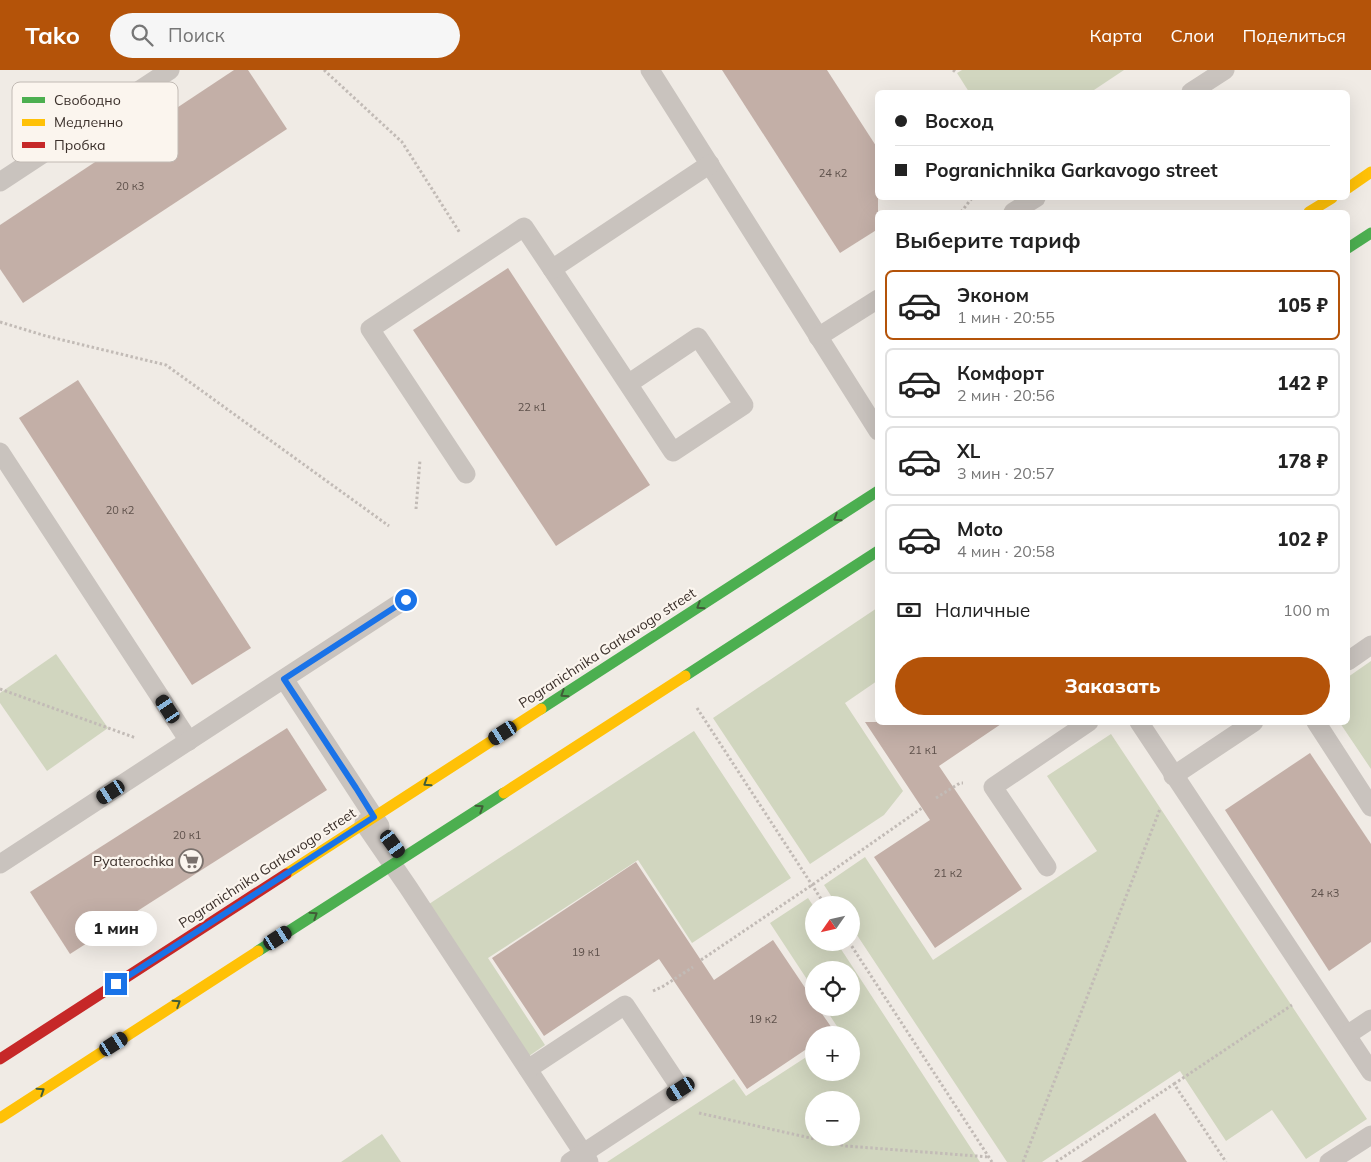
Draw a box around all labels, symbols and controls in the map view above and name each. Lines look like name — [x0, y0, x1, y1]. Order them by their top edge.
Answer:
search box — [110, 13, 460, 58]
text: Tako — [25, 20, 80, 50]
icon: search — [128, 21, 156, 49]
text: Поиск — [168, 23, 225, 47]
text: Карта — [1090, 24, 1142, 47]
text: Слои — [1170, 24, 1215, 47]
text: Поделиться — [1243, 24, 1346, 47]
legend — [12, 82, 178, 162]
text: Свободно — [54, 91, 121, 109]
text: Восход — [925, 109, 994, 133]
text: Медленно — [54, 113, 123, 131]
text: Пробка — [54, 136, 106, 154]
text: Pogranichnika Garkavogo street — [925, 158, 1218, 182]
house number: 24 к2 — [819, 166, 848, 180]
house number: 20 к3 — [116, 179, 144, 193]
text: Выберите тариф — [895, 226, 1081, 254]
icon: car — [897, 283, 942, 328]
text: Эконом — [957, 283, 1029, 307]
text: 105 ₽ — [1277, 293, 1328, 317]
text: 1 мин · 20:55 — [957, 307, 1055, 327]
icon: car — [897, 361, 942, 406]
text: Комфорт — [957, 361, 1044, 385]
text: 142 ₽ — [1277, 371, 1328, 395]
text: 2 мин · 20:56 — [957, 385, 1055, 405]
house number: 22 к1 — [518, 400, 546, 414]
icon: car — [897, 439, 942, 484]
text: XL — [957, 439, 980, 463]
text: 178 ₽ — [1277, 449, 1328, 473]
text: 3 мин · 20:57 — [957, 463, 1055, 483]
house number: 20 к2 — [106, 503, 135, 517]
one-way arrow — [833, 512, 842, 521]
icon: car — [897, 517, 942, 562]
text: Moto — [957, 517, 1003, 541]
text: 102 ₽ — [1277, 527, 1328, 551]
text: 4 мин · 20:58 — [957, 541, 1055, 561]
street label: Pogranichnika Garkavogo street — [515, 584, 699, 712]
route start — [395, 589, 417, 611]
icon: cash — [895, 596, 923, 624]
text: Наличные — [935, 598, 1030, 622]
one-way arrow — [696, 600, 706, 609]
text: 100 m — [1283, 600, 1330, 620]
button: Заказать — [895, 657, 1330, 715]
one-way arrow — [560, 688, 569, 698]
car — [153, 692, 182, 726]
car — [486, 719, 519, 747]
house number: 21 к1 — [909, 743, 937, 757]
one-way arrow — [424, 776, 433, 786]
car — [94, 778, 127, 806]
street label: Pogranichnika Garkavogo street — [175, 804, 359, 932]
one-way arrow — [474, 805, 484, 814]
car — [378, 827, 407, 861]
house number: 20 к1 — [173, 828, 201, 842]
supermarket icon: Pyaterochka — [178, 848, 204, 874]
place label: Pyaterochka — [93, 852, 174, 870]
house number: 21 к2 — [934, 866, 963, 880]
house number: 24 к3 — [1311, 886, 1339, 900]
north arrow — [805, 896, 860, 951]
map controls — [805, 896, 860, 1146]
callout: 1 мин — [75, 912, 157, 946]
one-way arrow — [308, 912, 318, 921]
text: 1 мин — [93, 918, 139, 938]
car — [261, 924, 294, 952]
house number: 19 к1 — [572, 945, 600, 959]
button: locate — [805, 961, 860, 1016]
route end — [105, 973, 127, 995]
one-way arrow — [172, 1000, 181, 1009]
house number: 19 к2 — [749, 1012, 778, 1026]
button: + — [805, 1026, 860, 1081]
car — [97, 1030, 130, 1058]
car — [664, 1075, 697, 1103]
one-way arrow — [35, 1088, 45, 1097]
button: − — [805, 1091, 860, 1146]

